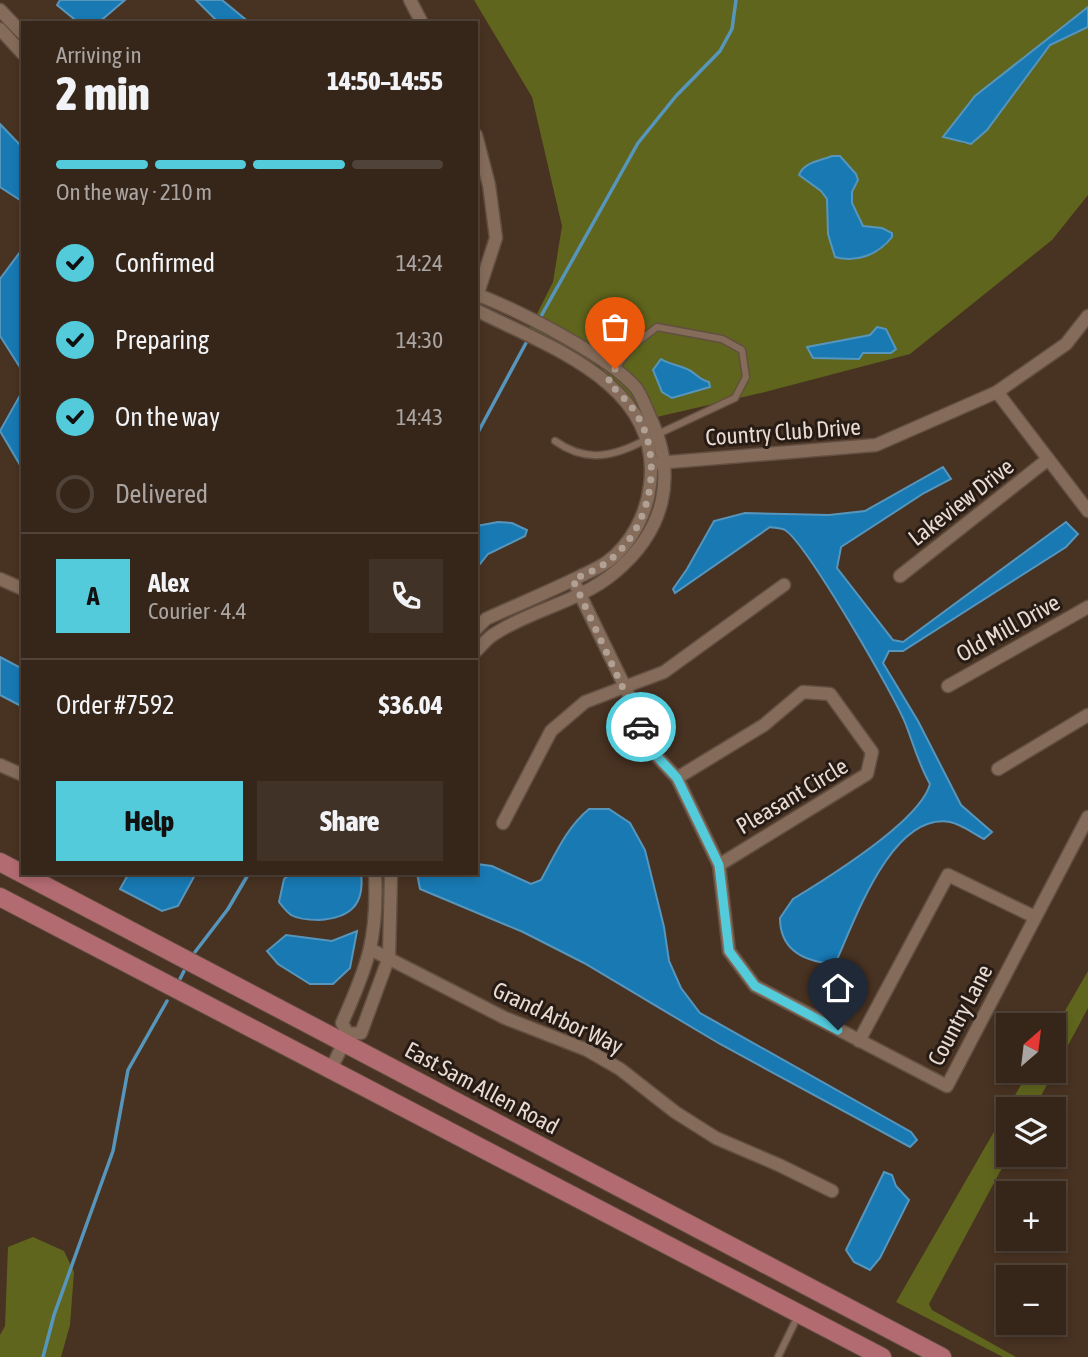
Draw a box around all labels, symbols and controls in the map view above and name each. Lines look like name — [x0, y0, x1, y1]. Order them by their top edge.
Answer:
text: Arriving in — [56, 42, 142, 68]
text: 14:50–14:55 — [327, 66, 443, 96]
text: 2 min — [56, 67, 150, 120]
text: On the way · 210 m — [56, 179, 212, 205]
icon: check — [56, 244, 94, 282]
text: Confirmed — [115, 248, 215, 278]
text: 14:24 — [396, 250, 443, 276]
pin — [585, 297, 645, 369]
icon: bag — [596, 308, 634, 346]
icon: check — [56, 321, 94, 359]
text: Preparing — [115, 325, 209, 355]
text: 14:30 — [396, 327, 443, 353]
icon: check — [56, 398, 94, 436]
text: On the way — [115, 402, 220, 432]
text: 14:43 — [396, 404, 443, 430]
street label: Country Club Drive — [704, 414, 862, 450]
street label: Lakeview Drive — [903, 453, 1019, 551]
text: Delivered — [115, 479, 208, 509]
button: phone — [369, 559, 443, 633]
text: Alex — [148, 568, 189, 598]
text: A — [87, 581, 99, 611]
street label: Old Mill Drive — [952, 589, 1064, 667]
text: Courier · 4.4 — [148, 598, 247, 624]
text: Order #7592 — [56, 690, 175, 720]
text: $36.04 — [379, 690, 443, 720]
courier — [606, 692, 676, 762]
icon: car — [622, 708, 660, 746]
street label: Pleasant Circle — [732, 753, 852, 839]
button: Help — [56, 781, 243, 861]
button: Share — [257, 781, 443, 861]
pin — [808, 958, 868, 1030]
street label: Country Lane — [923, 960, 997, 1070]
icon: home — [819, 969, 857, 1007]
street label: Grand Arbor Way — [489, 977, 627, 1059]
north arrow — [996, 1013, 1066, 1083]
map controls — [996, 1013, 1066, 1335]
street label: East Sam Allen Road — [401, 1037, 563, 1139]
button: layers — [996, 1097, 1066, 1167]
button: + — [996, 1181, 1066, 1251]
button: − — [996, 1265, 1066, 1335]

